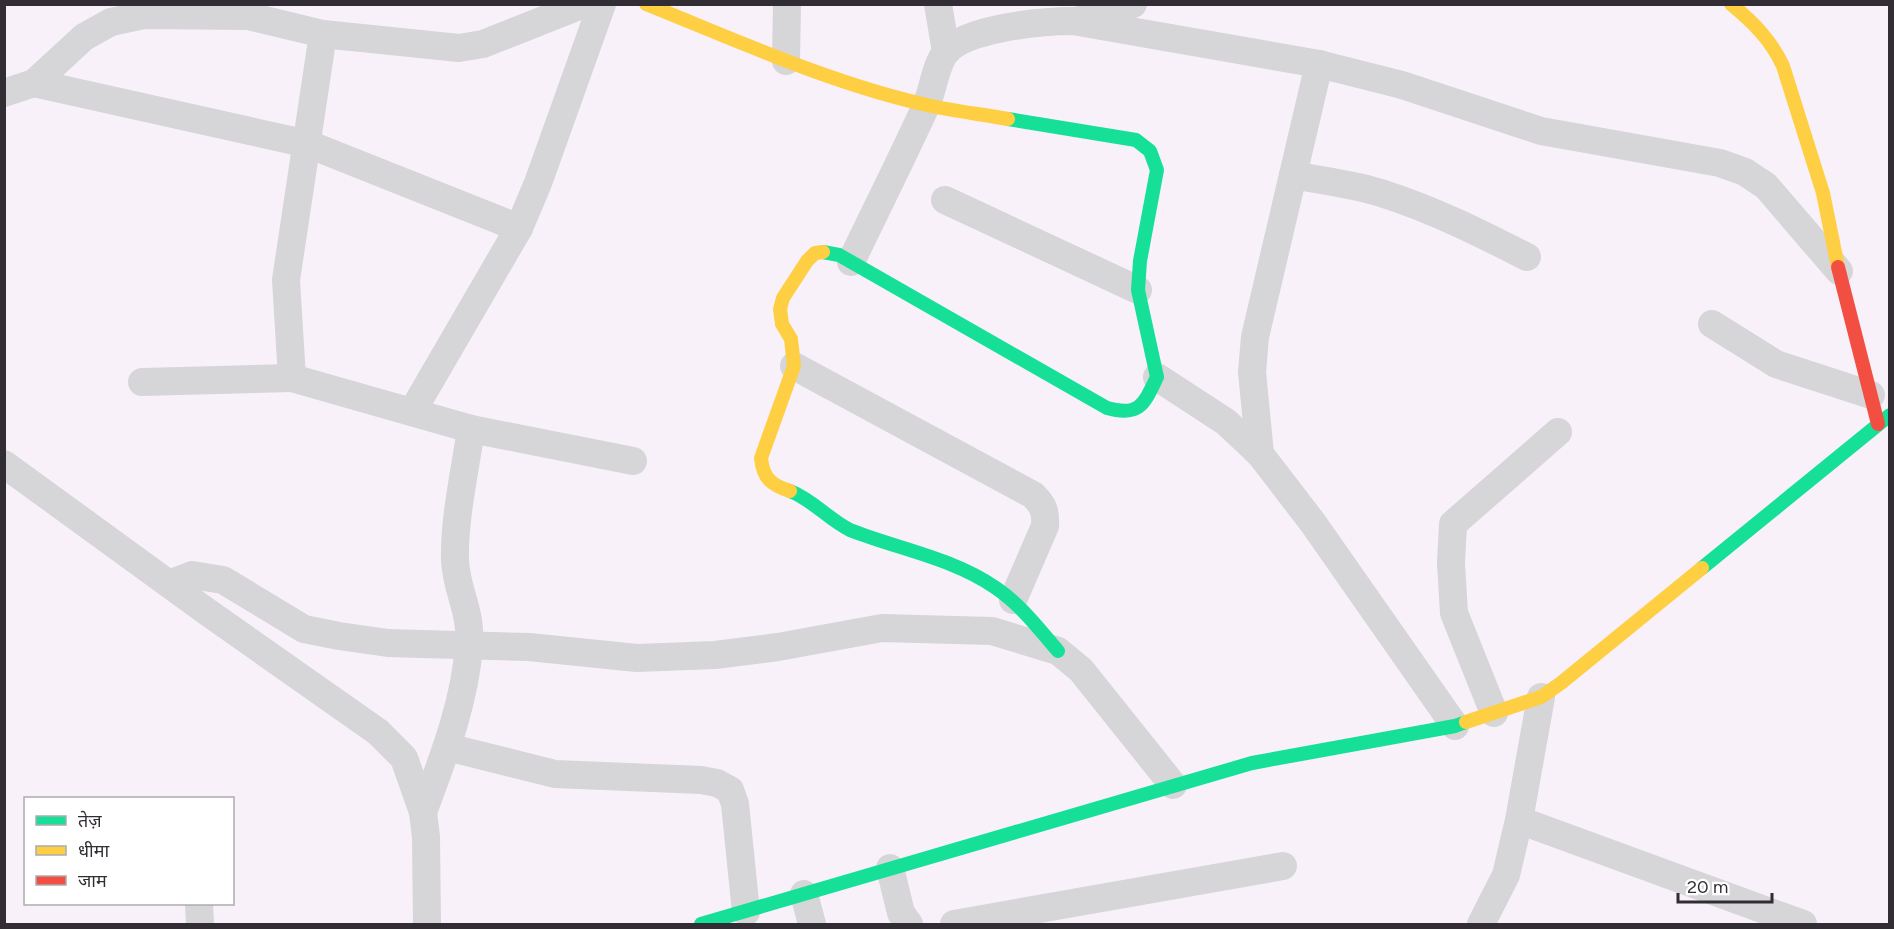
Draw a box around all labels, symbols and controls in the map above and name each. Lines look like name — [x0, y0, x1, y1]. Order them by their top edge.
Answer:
legend — [24, 797, 234, 905]
text: तेज़ — [78, 810, 102, 832]
text: धीमा — [78, 840, 109, 862]
scale bar — [1678, 866, 1772, 904]
text: जाम — [78, 870, 108, 892]
text: 20 m — [1687, 876, 1728, 898]

